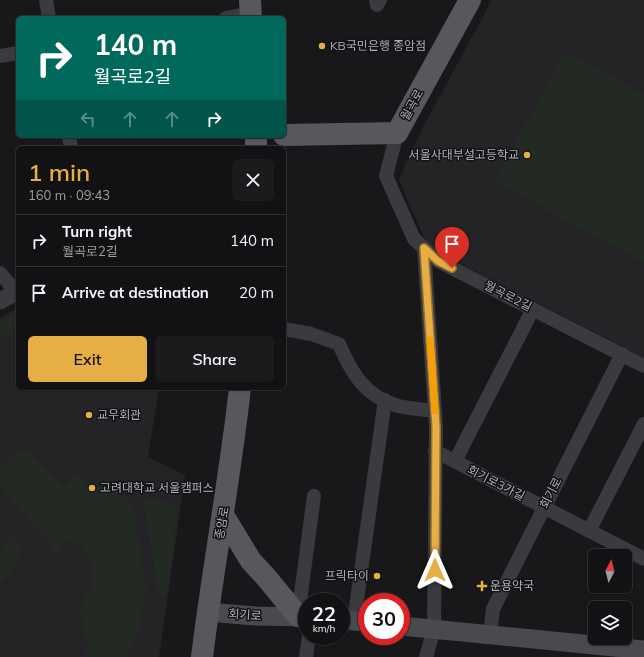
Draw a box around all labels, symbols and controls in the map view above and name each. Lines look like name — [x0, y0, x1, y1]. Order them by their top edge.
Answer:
text: 140 m — [94, 27, 177, 62]
icon: right — [28, 32, 80, 84]
place label: KB국민은행 종암점 — [330, 38, 426, 53]
marker: KB국민은행 종암점 — [317, 41, 327, 51]
text: 월곡로2길 — [94, 65, 171, 88]
street label: 월곡로 — [397, 87, 426, 123]
icon: left — [77, 108, 99, 130]
icon: ahead — [119, 108, 141, 130]
icon: ahead — [161, 108, 183, 130]
icon: right — [203, 108, 225, 130]
place label: 서울사대부설고등학교 — [409, 147, 519, 162]
marker: 서울사대부설고등학교 — [522, 150, 532, 160]
text: 1 min — [28, 157, 90, 187]
button: close — [232, 159, 274, 201]
text: 160 m · 09:43 — [28, 187, 110, 203]
text: Turn right — [62, 222, 132, 241]
pin — [435, 227, 469, 268]
icon: right — [28, 230, 50, 252]
text: 140 m — [230, 231, 274, 250]
icon: arrive — [441, 233, 463, 255]
text: 월곡로2길 — [62, 243, 118, 259]
street label: 월곡로2길 — [482, 277, 535, 314]
icon: arrive — [28, 282, 50, 304]
text: Arrive at destination — [62, 283, 209, 302]
text: 20 m — [239, 283, 274, 302]
button: Exit — [28, 336, 147, 382]
button: Share — [155, 336, 274, 382]
place label: 교우회관 — [97, 407, 141, 422]
marker: 교우회관 — [84, 410, 94, 420]
street label: 회기로3가길 — [465, 462, 527, 503]
street label: 회기로 — [536, 475, 565, 511]
place label: 고려대학교 서울캠퍼스 — [100, 480, 214, 495]
marker: 고려대학교 서울캠퍼스 — [87, 483, 97, 493]
street label: 종암로 — [211, 505, 232, 541]
position arrow — [414, 549, 456, 591]
north arrow — [588, 549, 632, 593]
map controls — [588, 549, 632, 645]
place label: 프릭타이 — [325, 568, 369, 583]
marker: 프릭타이 — [372, 571, 382, 581]
place label: 운용약국 — [490, 578, 534, 593]
marker: 운용약국 — [477, 581, 487, 591]
speed limit sign: 30 — [358, 593, 410, 645]
text: 22 — [312, 601, 336, 626]
button: layers — [588, 601, 632, 645]
street label: 회기로 — [228, 606, 262, 623]
text: km/h — [313, 622, 335, 635]

